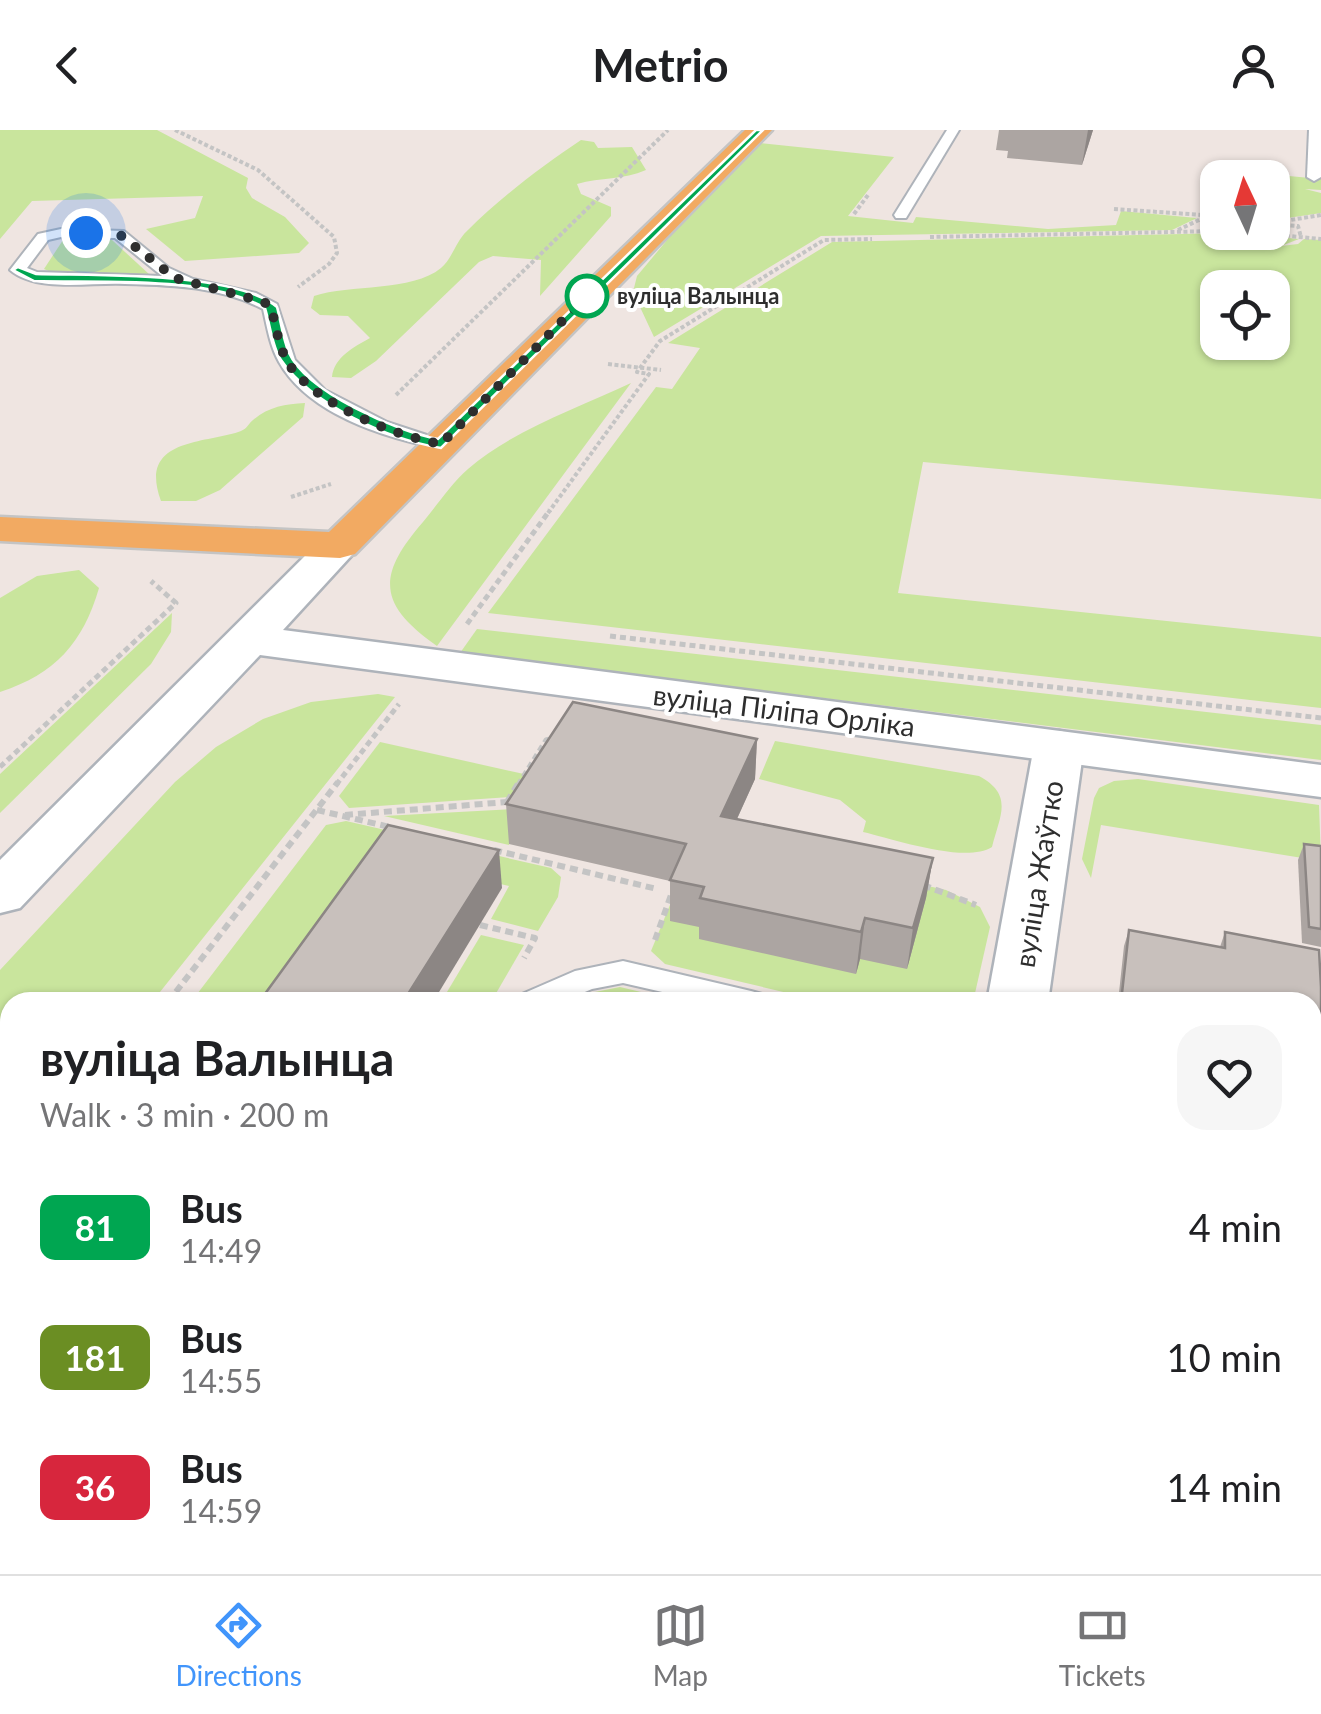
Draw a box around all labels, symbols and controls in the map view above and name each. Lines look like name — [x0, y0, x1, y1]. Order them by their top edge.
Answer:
icon: back — [40, 38, 95, 93]
text: Metrio — [592, 38, 729, 92]
icon: person — [1226, 38, 1281, 93]
north arrow — [1200, 160, 1290, 250]
map controls — [1200, 160, 1290, 360]
your location — [61, 208, 111, 258]
button: locate — [1200, 270, 1290, 360]
marker: вуліца Валынца — [566, 275, 608, 317]
place label: вуліца Валынца — [617, 282, 779, 309]
street label: вуліца Піліпа Орліка — [651, 677, 917, 743]
street label: вуліца Жаўтко — [1006, 778, 1070, 970]
button: heart — [1177, 1025, 1282, 1130]
text: вуліца Валынца — [40, 1029, 394, 1086]
text: Walk · 3 min · 200 m — [40, 1095, 329, 1134]
text: Bus — [180, 1185, 243, 1231]
text: 4 min — [1189, 1204, 1282, 1250]
text: 81 — [75, 1206, 115, 1248]
text: 14:49 — [180, 1231, 262, 1270]
text: Bus — [180, 1315, 243, 1361]
text: 10 min — [1167, 1334, 1282, 1380]
text: 181 — [65, 1336, 125, 1378]
text: 14:55 — [180, 1361, 262, 1400]
text: Bus — [180, 1445, 243, 1491]
text: 14 min — [1167, 1464, 1282, 1510]
text: 36 — [75, 1466, 115, 1508]
text: 14:59 — [180, 1491, 262, 1530]
tab: Directions — [175, 1598, 302, 1692]
tab: Map — [653, 1598, 708, 1692]
tab: Tickets — [1059, 1598, 1146, 1692]

